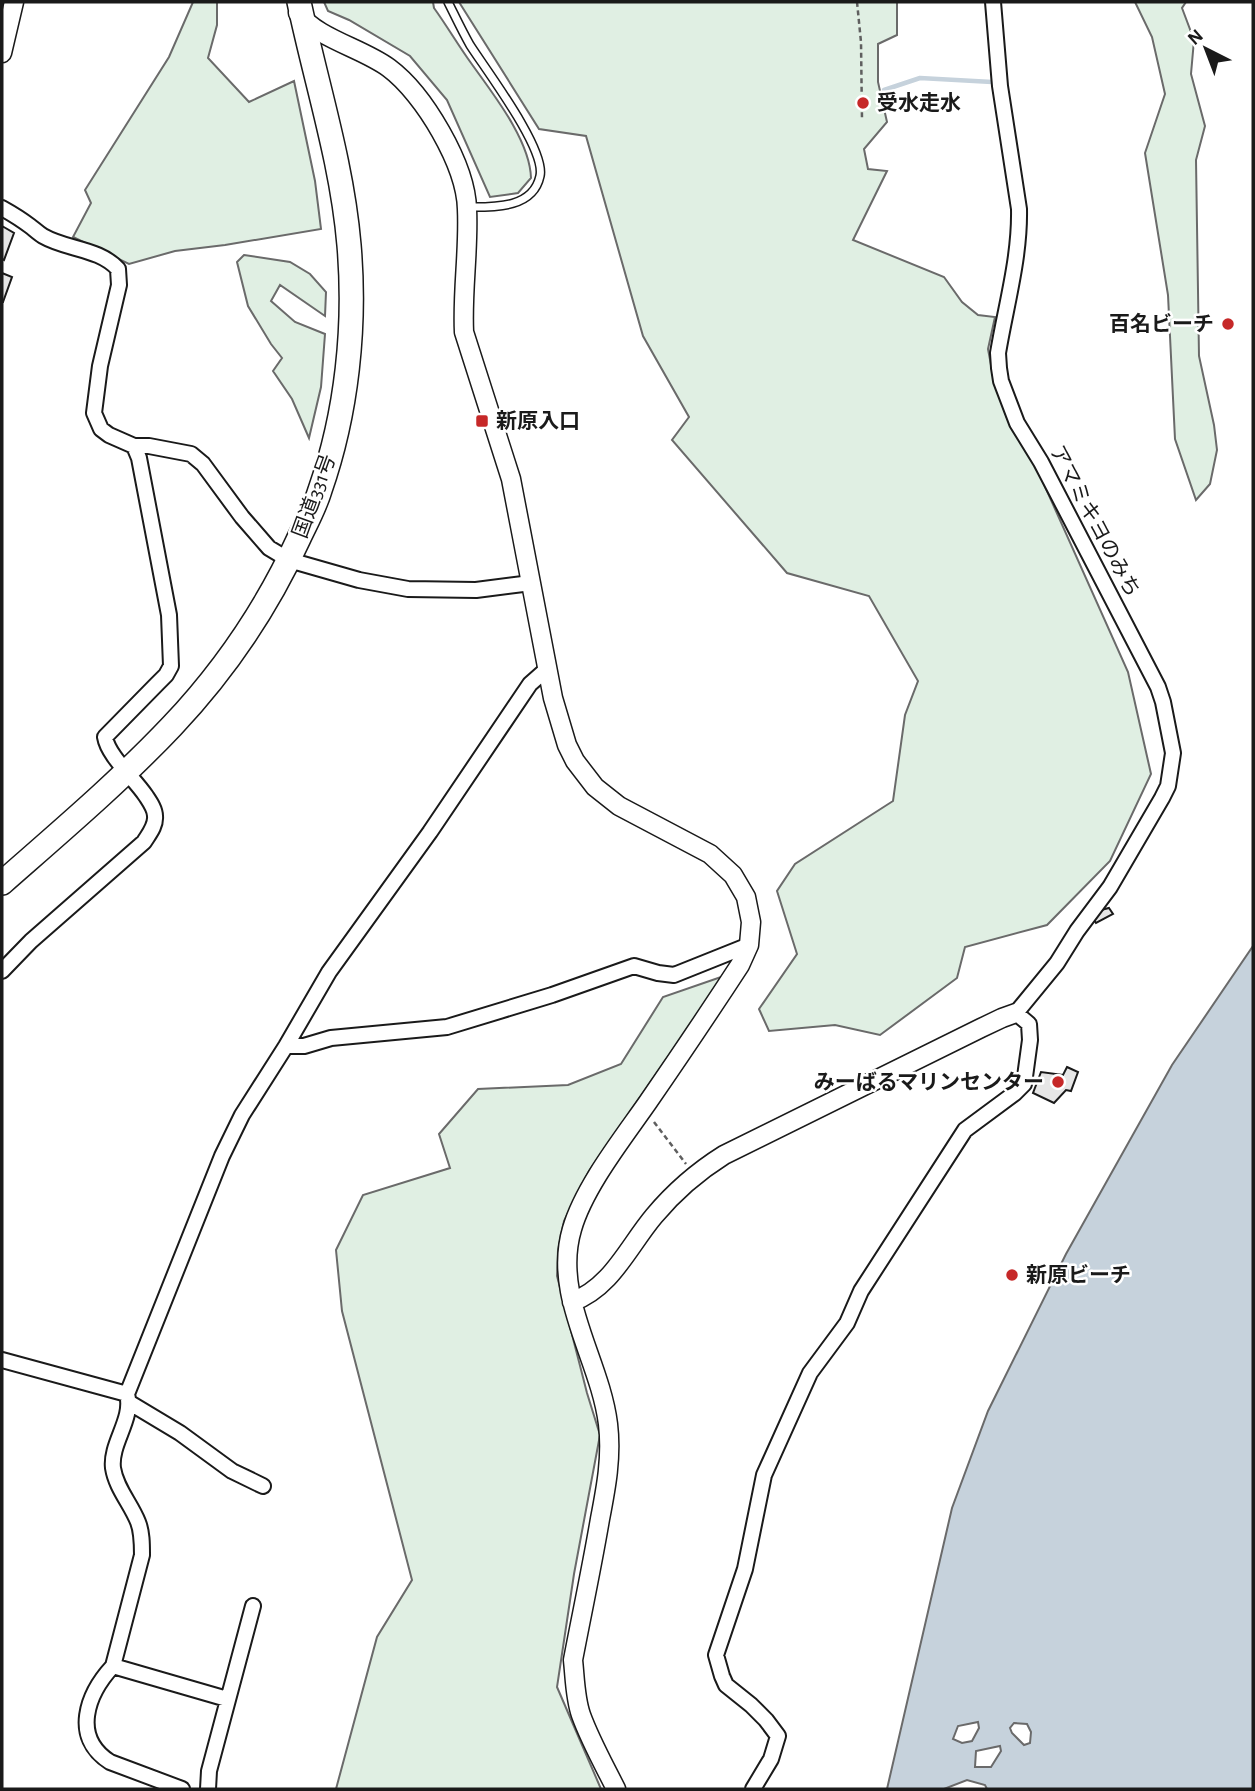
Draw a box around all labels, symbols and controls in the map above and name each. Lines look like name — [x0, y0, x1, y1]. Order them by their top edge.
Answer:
north arrow — [1171, 14, 1241, 84]
text: N — [1184, 26, 1207, 49]
place label: 受水走水 — [877, 91, 961, 114]
marker: 受水走水 — [855, 95, 871, 111]
place label: 百名ビーチ — [1109, 312, 1214, 335]
marker: 百名ビーチ — [1220, 316, 1236, 332]
place label: 新原入口 — [496, 410, 580, 432]
marker: 新原入口 — [474, 413, 490, 429]
street label: アマミキヨのみち — [1046, 442, 1143, 600]
street label: 国道331号 — [289, 451, 339, 541]
place label: みーばるマリンセンター — [814, 1071, 1044, 1093]
marker: みーばるマリンセンター — [1050, 1074, 1066, 1090]
place label: 新原ビーチ — [1026, 1264, 1131, 1286]
marker: 新原ビーチ — [1004, 1267, 1020, 1283]

